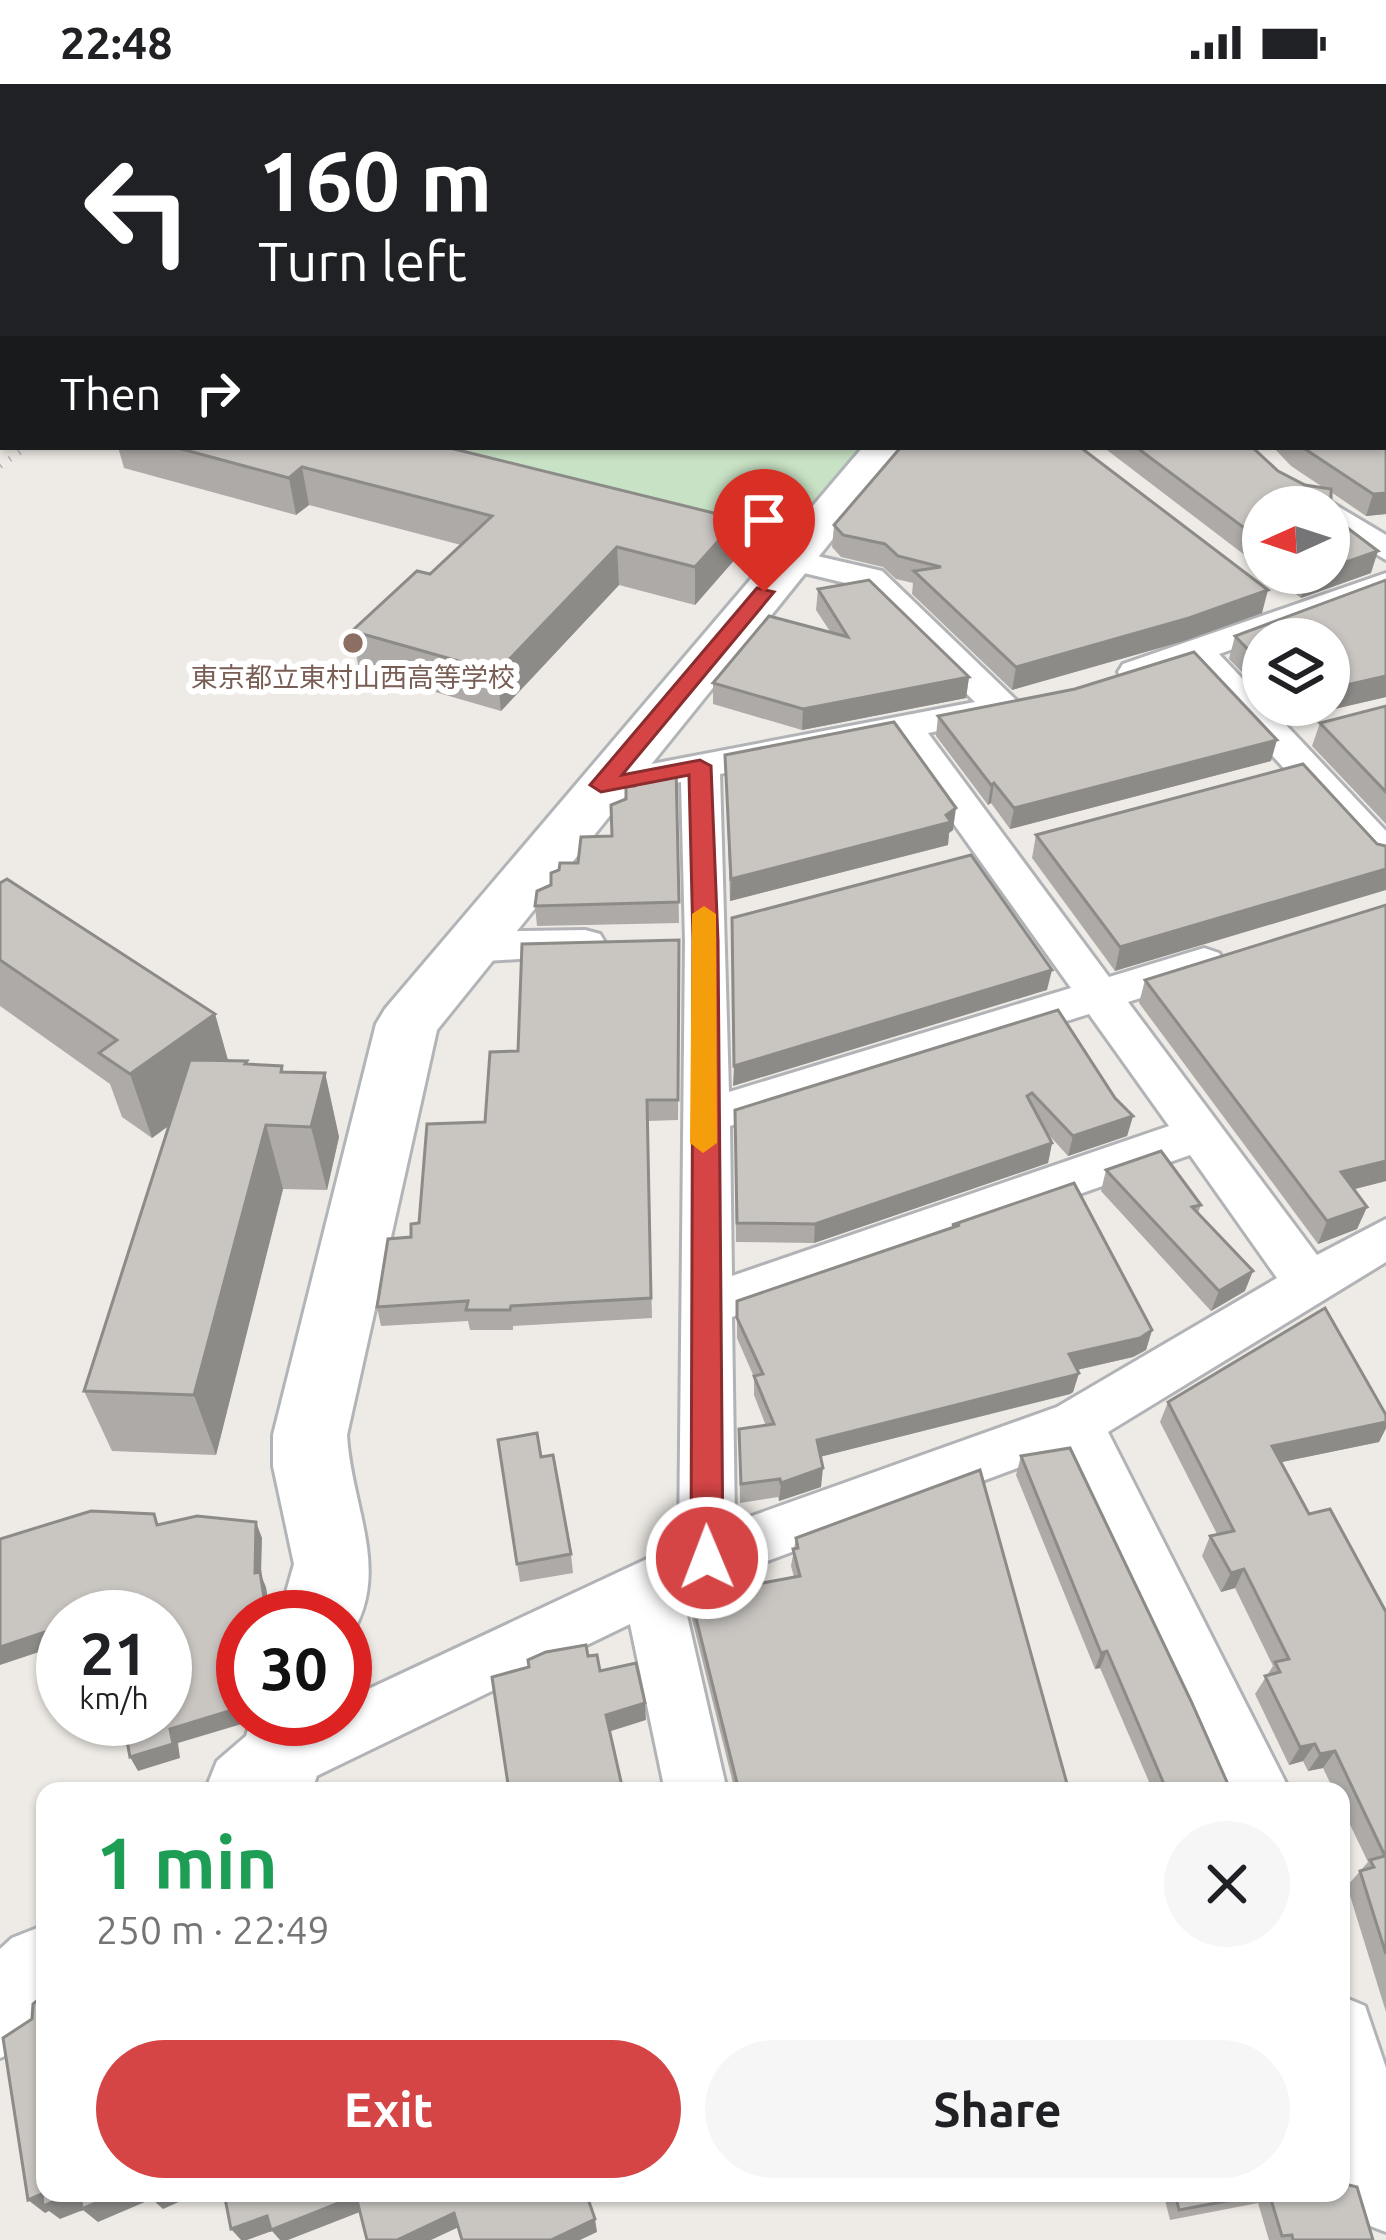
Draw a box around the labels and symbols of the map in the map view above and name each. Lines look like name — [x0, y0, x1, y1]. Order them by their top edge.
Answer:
pin — [713, 469, 815, 592]
north arrow — [1242, 486, 1350, 594]
marker: 東京都立東村山西高等学校 — [340, 630, 366, 656]
place label: 東京都立東村山西高等学校 — [191, 662, 515, 692]
position arrow — [644, 1495, 770, 1621]
speed limit sign: 30 — [216, 1590, 372, 1746]

